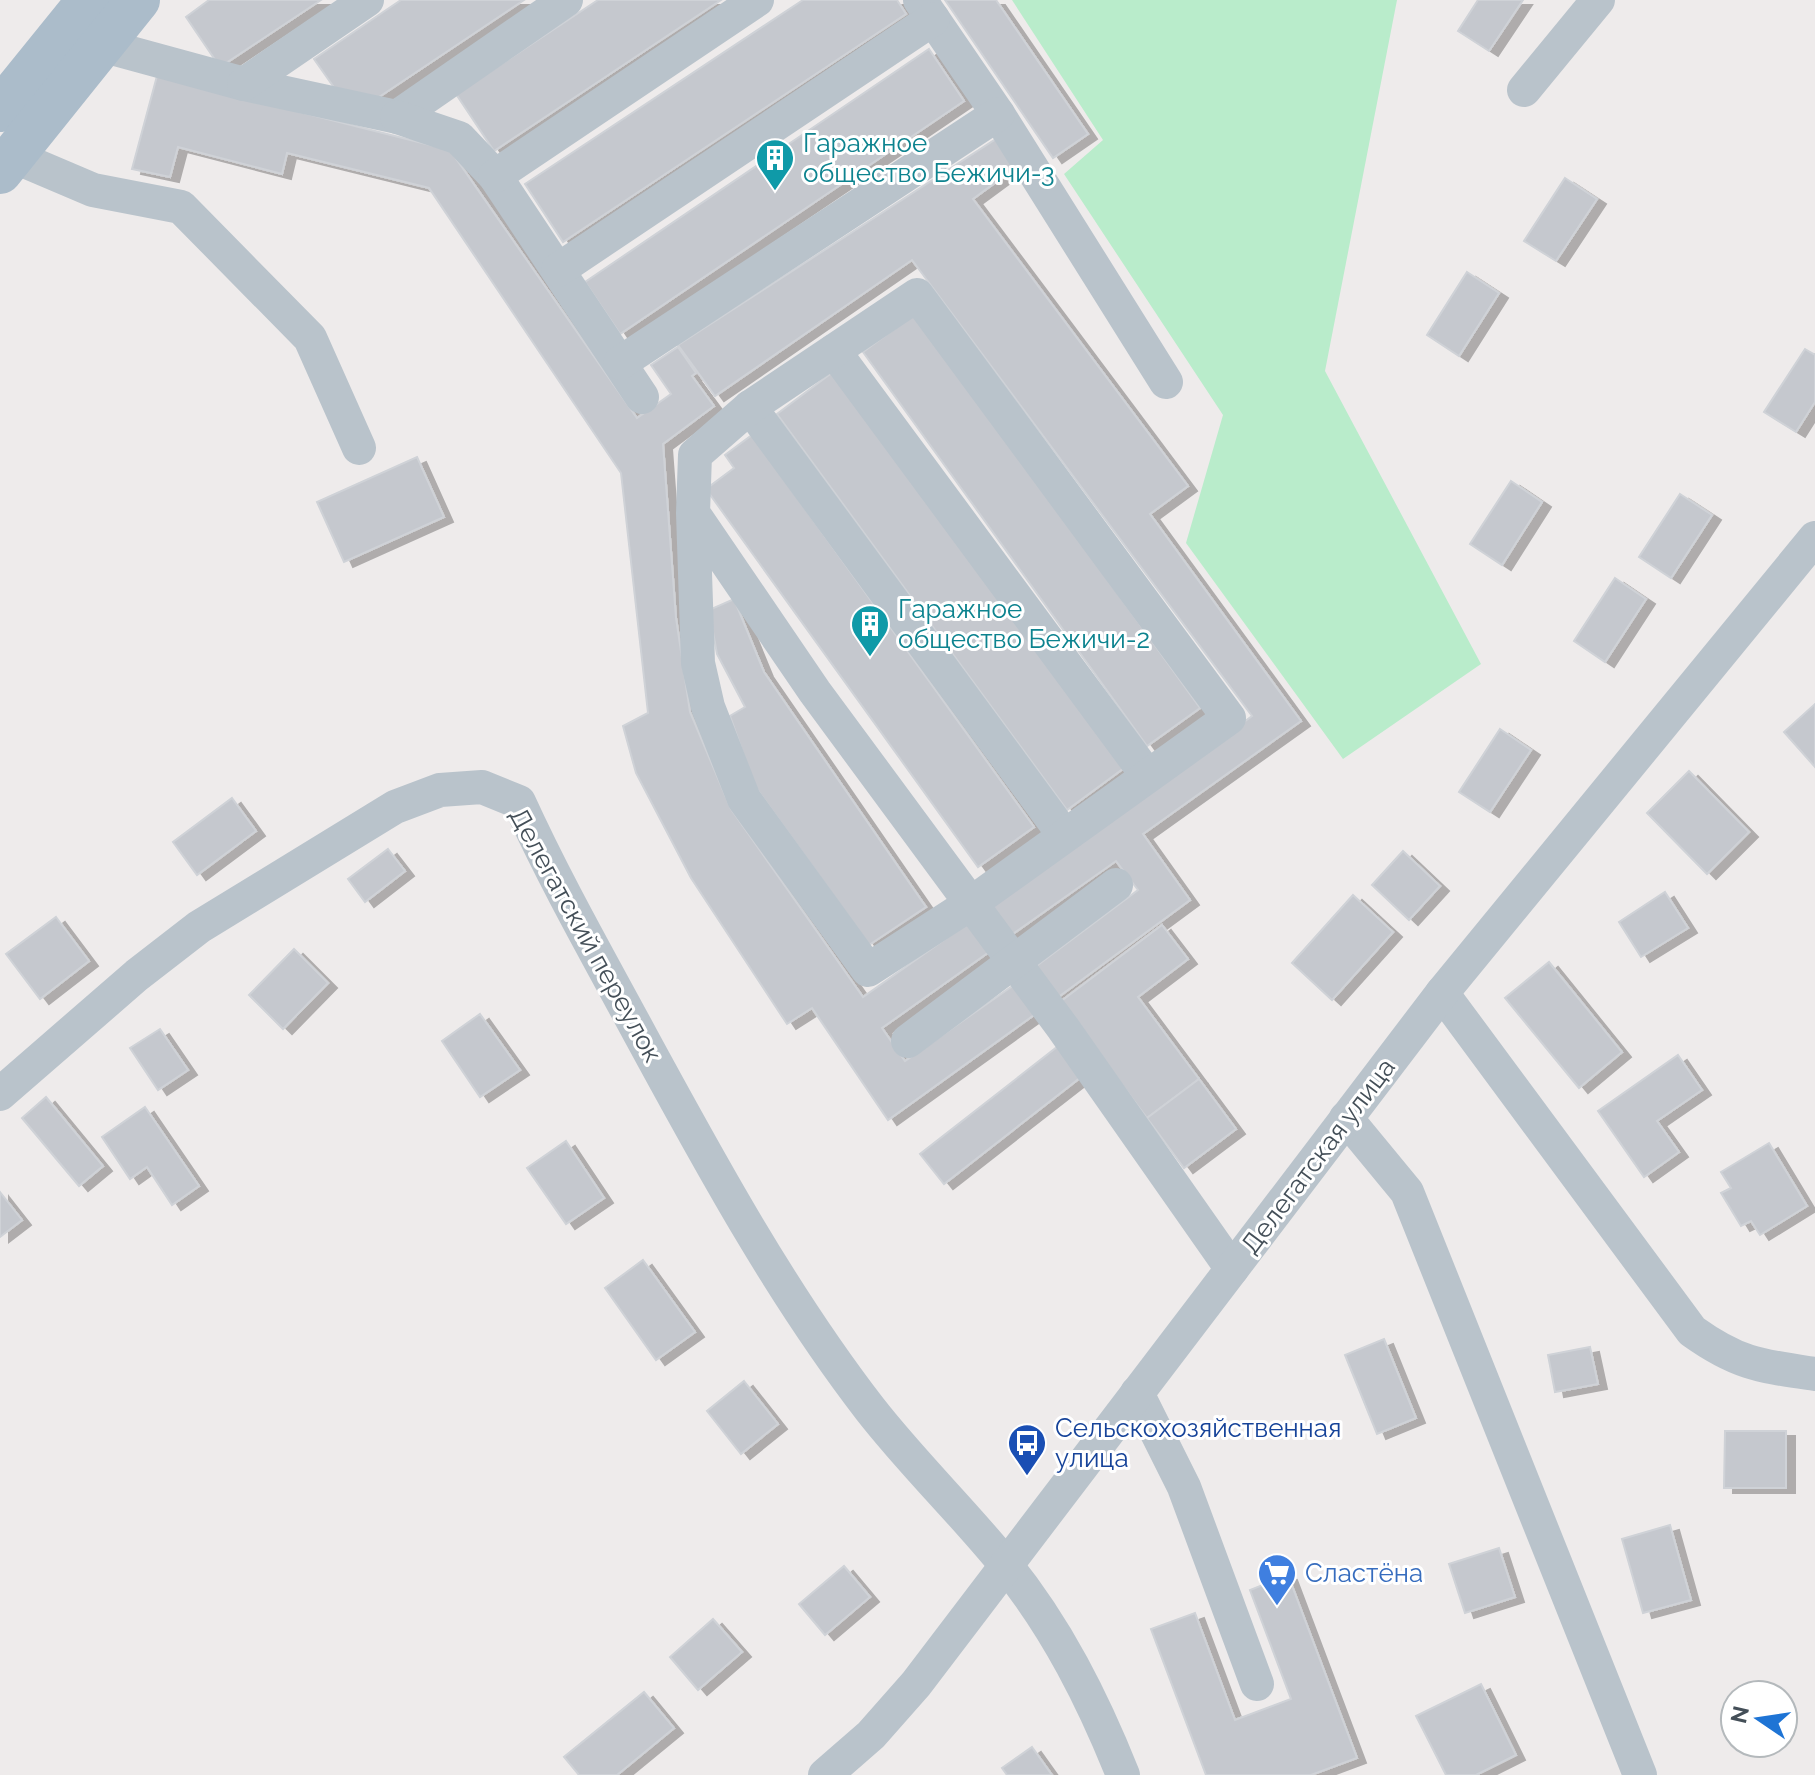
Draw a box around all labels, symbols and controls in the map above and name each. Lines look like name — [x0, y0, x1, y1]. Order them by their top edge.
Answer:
place label: Гаражное общество Бежичи-3 — [803, 128, 1055, 188]
building icon: Гаражное общество Бежичи-3 — [754, 137, 796, 192]
place label: Гаражное общество Бежичи-2 — [898, 594, 1150, 654]
building icon: Гаражное общество Бежичи-2 — [849, 603, 891, 658]
street label: Делегатский переулок — [504, 803, 668, 1067]
street label: Делегатская улица — [1235, 1053, 1401, 1259]
place label: Сельскохозяйственная улица — [1055, 1413, 1341, 1473]
bus stop icon: Сельскохозяйственная улица — [1006, 1422, 1048, 1477]
supermarket icon: Сластёна — [1256, 1552, 1298, 1607]
place label: Сластёна — [1305, 1558, 1423, 1588]
north arrow — [1719, 1679, 1799, 1759]
text: N — [1725, 1703, 1754, 1726]

